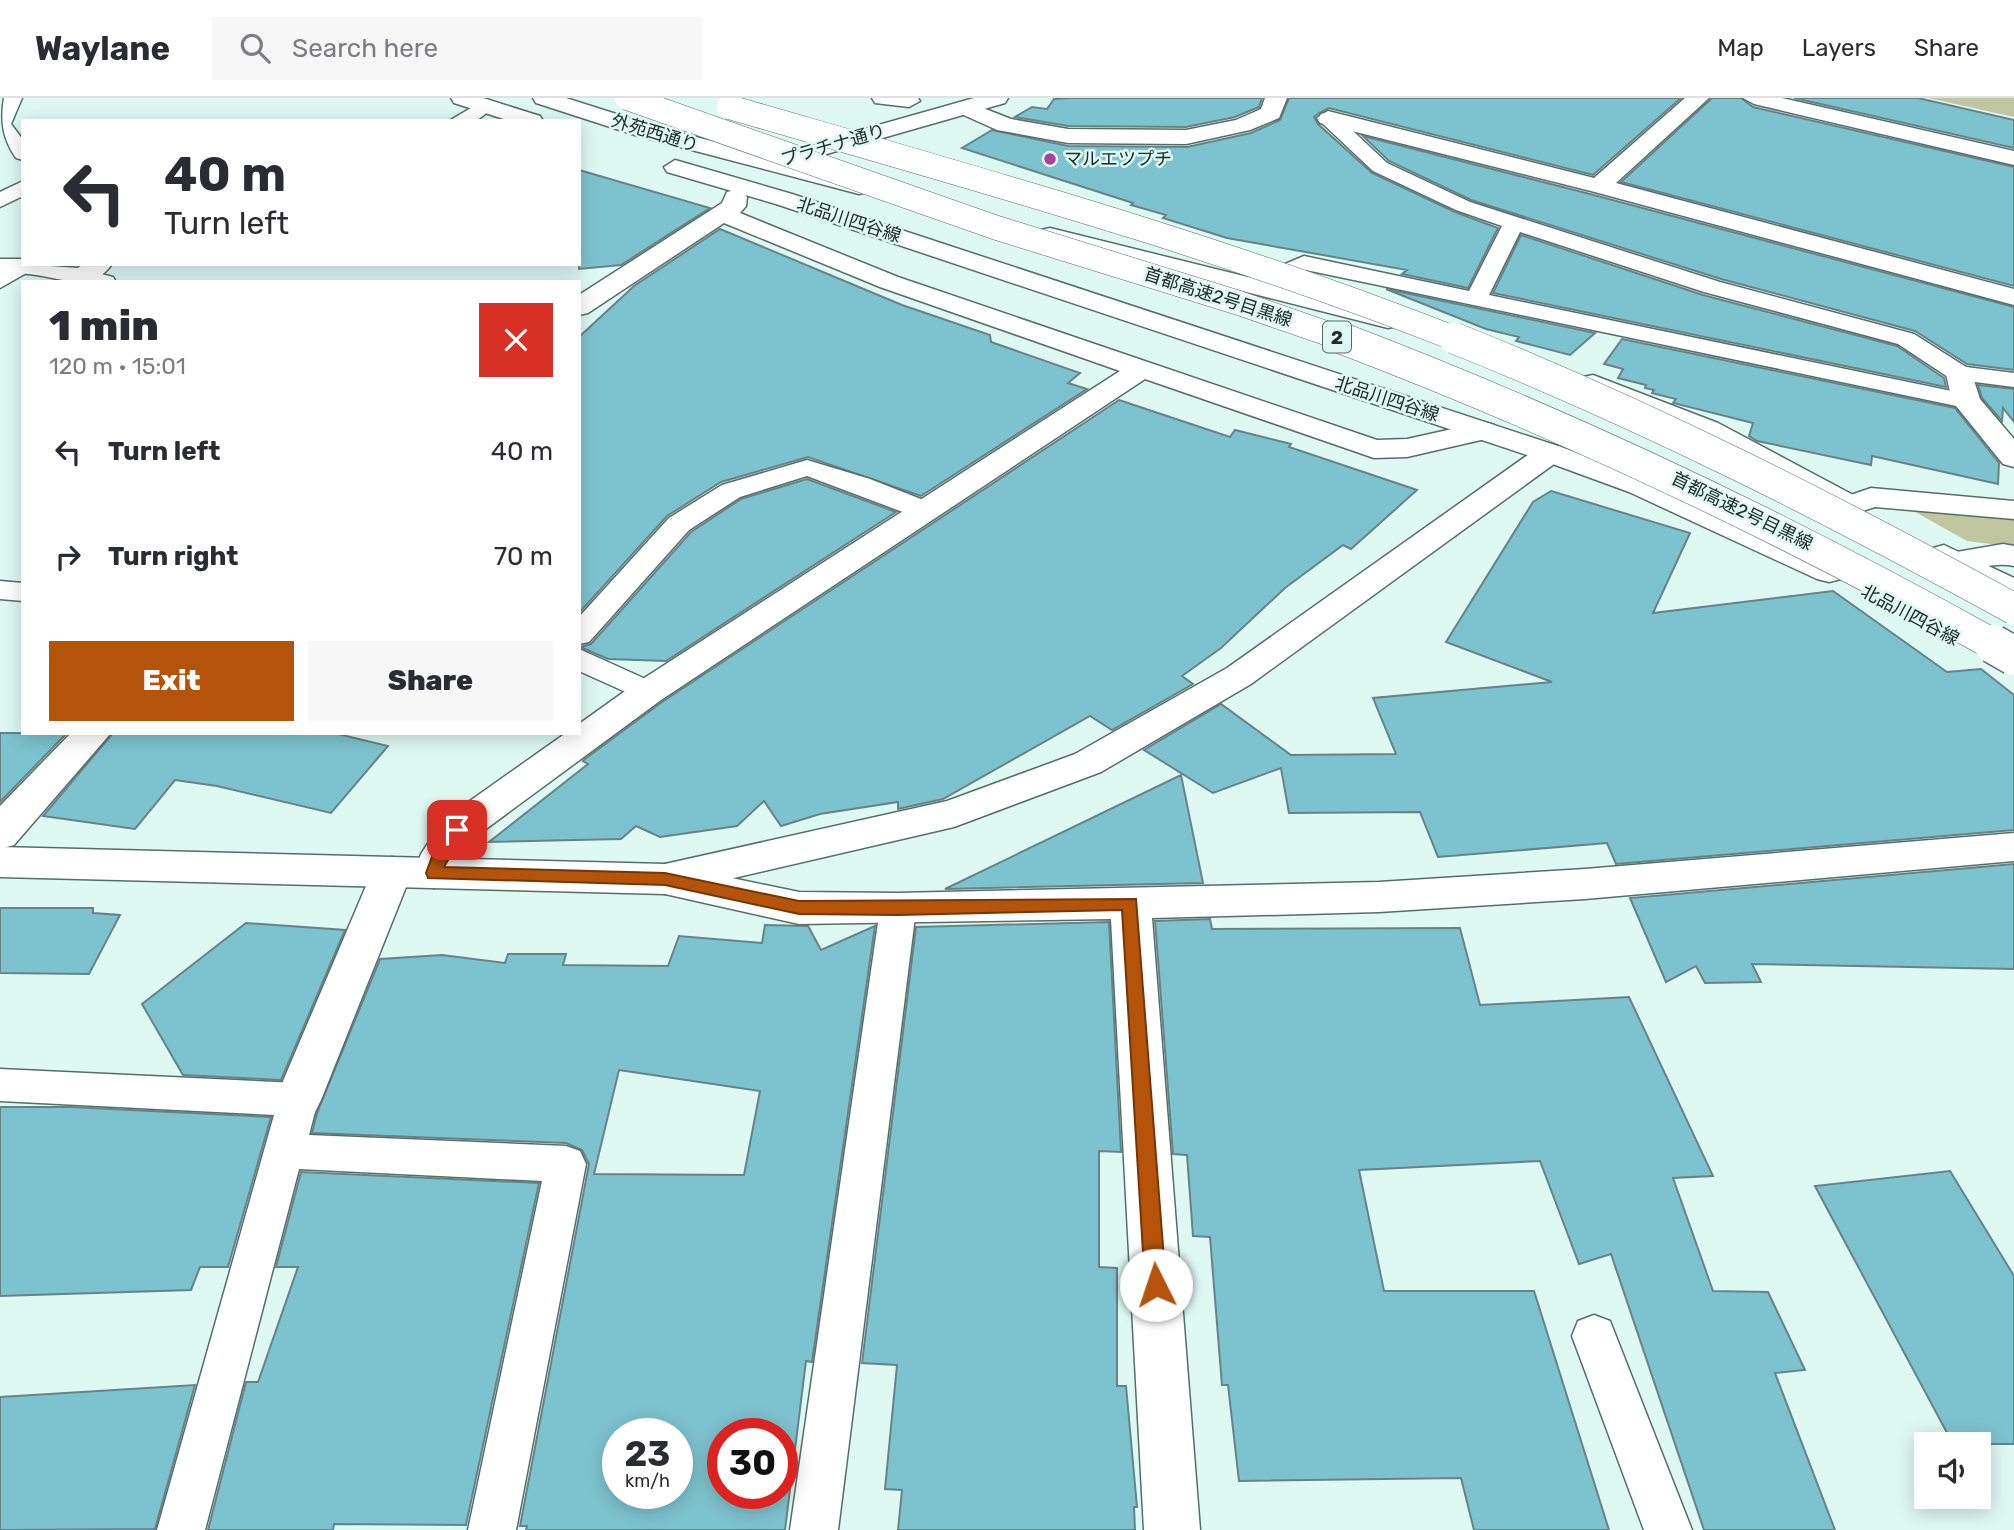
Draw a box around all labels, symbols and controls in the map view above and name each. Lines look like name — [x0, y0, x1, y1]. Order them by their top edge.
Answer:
search box — [212, 17, 702, 80]
text: Waylane — [35, 29, 170, 68]
icon: search — [236, 29, 274, 67]
text: Search here — [292, 33, 438, 64]
text: Map — [1717, 34, 1764, 62]
text: Layers — [1802, 34, 1876, 62]
text: Share — [1914, 34, 1979, 62]
street label: 外苑西通り — [609, 109, 701, 157]
street label: プラチナ通り — [778, 120, 888, 170]
text: 40 m — [164, 145, 286, 203]
icon: left — [49, 147, 140, 238]
place label: マルエツプチ — [1064, 148, 1172, 170]
marker: マルエツプチ — [1042, 151, 1058, 167]
street label: 北品川四谷線 — [794, 193, 904, 247]
text: Turn left — [164, 204, 289, 242]
street label: 首都高速2号目黒線 — [1141, 263, 1295, 331]
text: 1 min — [49, 301, 159, 351]
button: close — [479, 303, 553, 377]
road number: 2 — [1323, 322, 1351, 353]
text: 120 m · 15:01 — [49, 352, 186, 380]
street label: 北品川四谷線 — [1332, 372, 1442, 426]
icon: left — [49, 433, 87, 471]
text: Turn left — [108, 436, 220, 467]
text: 40 m — [491, 436, 553, 467]
street label: 首都高速2号目黒線 — [1668, 467, 1816, 555]
icon: right — [49, 538, 87, 576]
text: Turn right — [108, 541, 238, 572]
text: 70 m — [494, 541, 553, 572]
street label: 北品川四谷線 — [1857, 580, 1963, 650]
button: Exit — [49, 641, 294, 721]
button: Share — [308, 641, 553, 721]
pin — [427, 800, 487, 860]
icon: arrive — [438, 811, 476, 849]
position arrow — [1119, 1248, 1193, 1322]
speed limit sign: 30 — [707, 1418, 798, 1509]
map controls — [1914, 1432, 1991, 1509]
button: sound — [1914, 1432, 1991, 1509]
text: 23 — [625, 1433, 670, 1475]
text: km/h — [625, 1470, 670, 1492]

